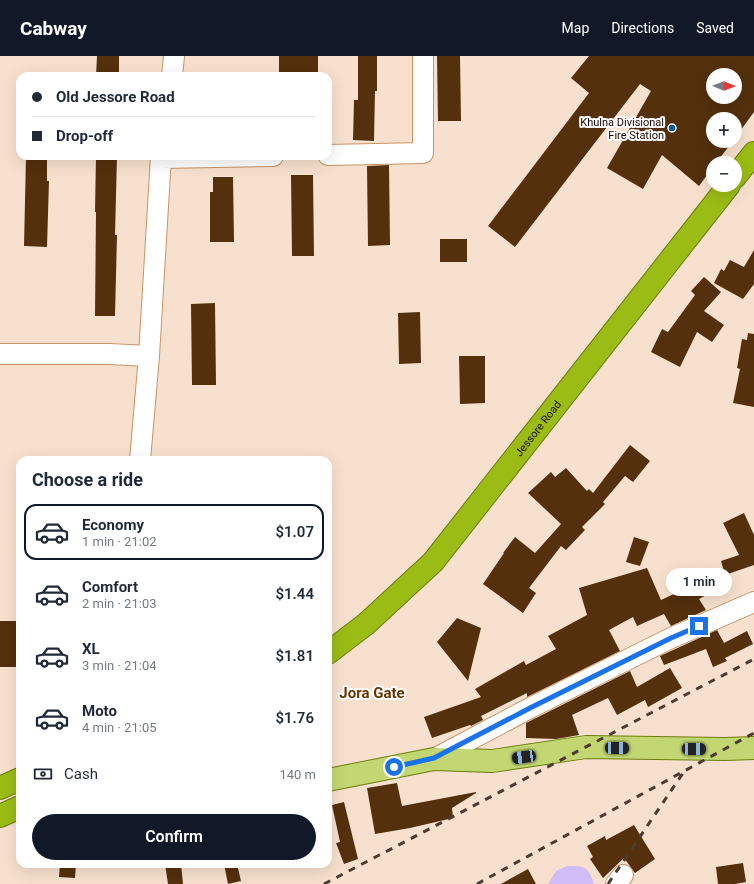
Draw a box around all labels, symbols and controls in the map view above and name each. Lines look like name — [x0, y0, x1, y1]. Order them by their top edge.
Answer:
text: Cabway — [20, 17, 87, 40]
text: Map — [562, 20, 589, 36]
text: Directions — [611, 20, 674, 36]
text: Saved — [696, 20, 734, 36]
north arrow — [706, 68, 742, 104]
map controls — [706, 68, 742, 192]
text: Old Jessore Road — [56, 88, 175, 106]
button: + — [706, 112, 742, 148]
place label: Khulna Divisional Fire Station — [580, 116, 664, 142]
marker: Khulna Divisional Fire Station — [667, 123, 677, 133]
text: Drop-off — [56, 127, 113, 145]
button: − — [706, 156, 742, 192]
street label: Jessore Road — [512, 398, 564, 459]
text: Choose a ride — [32, 469, 143, 490]
icon: car — [34, 514, 70, 550]
text: Economy — [82, 516, 144, 534]
text: $1.07 — [275, 523, 314, 541]
text: 1 min · 21:02 — [82, 534, 157, 549]
callout: 1 min — [666, 568, 732, 596]
text: 1 min — [683, 574, 715, 589]
icon: car — [34, 576, 70, 612]
text: Comfort — [82, 578, 138, 596]
text: $1.44 — [275, 585, 314, 603]
text: 2 min · 21:03 — [82, 596, 157, 611]
route end — [690, 617, 708, 635]
icon: car — [34, 638, 70, 674]
text: XL — [82, 640, 100, 658]
text: $1.81 — [275, 647, 314, 665]
text: 3 min · 21:04 — [82, 658, 157, 673]
district label: Jora Gate — [339, 684, 405, 702]
icon: car — [34, 700, 70, 736]
text: Moto — [82, 702, 117, 720]
text: $1.76 — [275, 709, 314, 727]
text: 4 min · 21:05 — [82, 720, 157, 735]
car — [605, 742, 629, 754]
car — [682, 743, 706, 755]
car — [511, 749, 537, 765]
route start — [385, 758, 403, 776]
icon: cash — [32, 763, 54, 785]
text: Cash — [64, 765, 98, 783]
text: 140 m — [279, 767, 316, 782]
button: Confirm — [32, 814, 316, 860]

